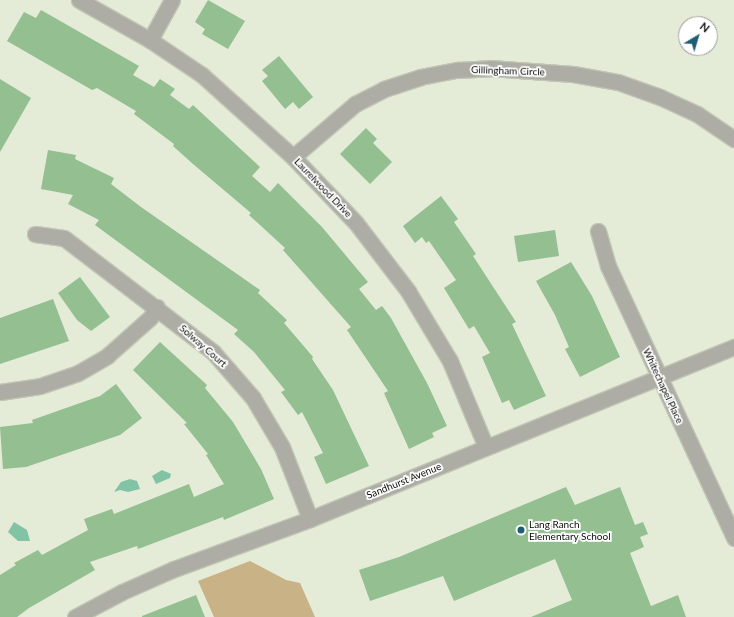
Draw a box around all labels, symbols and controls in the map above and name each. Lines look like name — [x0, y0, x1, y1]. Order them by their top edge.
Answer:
north arrow — [678, 16, 718, 56]
text: N — [698, 19, 712, 35]
street label: Gillingham Circle — [471, 64, 545, 78]
street label: Laurelwood Drive — [292, 156, 354, 220]
street label: Solway Court — [177, 322, 229, 370]
street label: Whitechapel Place — [640, 347, 686, 425]
street label: Sandhurst Avenue — [365, 460, 443, 502]
place label: Lang Ranch Elementary School — [529, 518, 611, 542]
marker: Lang Ranch Elementary School — [516, 525, 526, 535]

